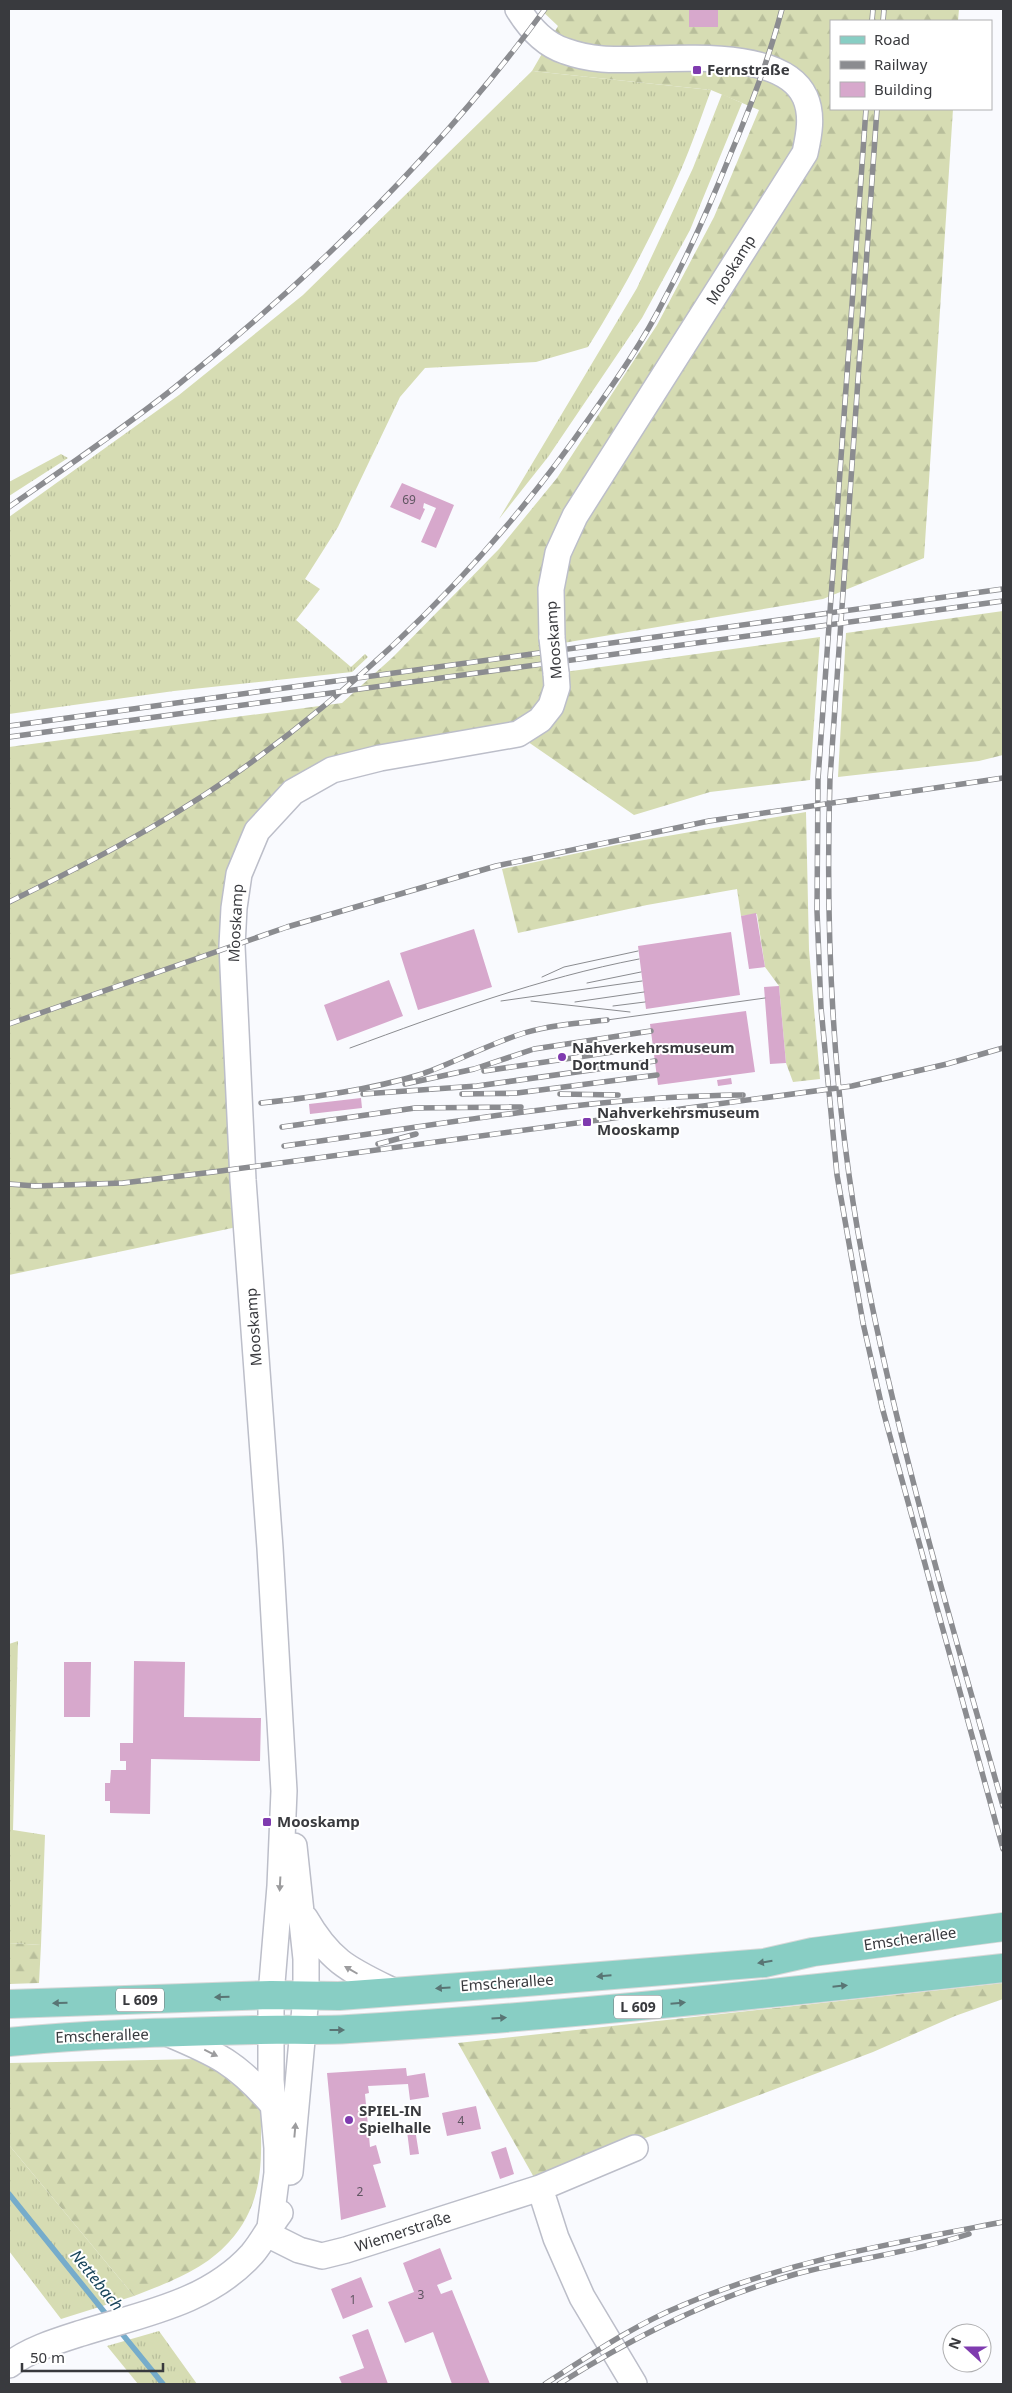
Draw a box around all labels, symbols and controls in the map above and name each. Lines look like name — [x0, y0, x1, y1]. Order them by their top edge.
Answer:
legend — [830, 20, 992, 110]
text: Road — [874, 29, 910, 49]
text: Railway — [874, 54, 928, 74]
place label: Fernstraße — [707, 59, 790, 79]
marker: Fernstraße — [691, 64, 703, 76]
text: Building — [874, 79, 932, 99]
street label: Mooskamp — [701, 231, 759, 308]
house number: 69 — [402, 491, 416, 508]
street label: Mooskamp — [540, 600, 566, 680]
street label: Mooskamp — [223, 883, 247, 963]
place label: Nahverkehrsmuseum Dortmund — [572, 1037, 735, 1074]
marker: Nahverkehrsmuseum Dortmund — [556, 1051, 568, 1063]
place label: Nahverkehrsmuseum Mooskamp — [597, 1102, 760, 1139]
marker: Nahverkehrsmuseum Mooskamp — [581, 1116, 593, 1128]
street label: Mooskamp — [240, 1287, 266, 1367]
place label: Mooskamp — [277, 1811, 360, 1831]
marker: Mooskamp — [261, 1816, 273, 1828]
one-way arrow — [276, 1877, 284, 1893]
street label: Emscherallee — [862, 1922, 958, 1954]
one-way arrow — [757, 1958, 773, 1966]
one-way arrow — [345, 1966, 358, 1975]
street label: Emscherallee — [460, 1969, 554, 1995]
one-way arrow — [595, 1972, 611, 1980]
one-way arrow — [832, 1982, 848, 1990]
one-way arrow — [435, 1985, 451, 1993]
road number: L 609 — [116, 1988, 164, 2012]
one-way arrow — [214, 1993, 230, 2001]
road number: L 609 — [614, 1995, 662, 2018]
one-way arrow — [52, 1999, 68, 2007]
one-way arrow — [671, 1999, 687, 2007]
one-way arrow — [491, 2014, 507, 2022]
street label: Emscherallee — [55, 2023, 149, 2047]
one-way arrow — [329, 2026, 345, 2034]
one-way arrow — [204, 2048, 219, 2057]
place label: SPIEL-IN Spielhalle — [359, 2100, 431, 2137]
house number: 4 — [458, 2112, 465, 2129]
marker: SPIEL-IN Spielhalle — [343, 2114, 355, 2126]
one-way arrow — [291, 2122, 299, 2138]
house number: 2 — [357, 2183, 364, 2200]
street label: Wiemerstraße — [352, 2206, 453, 2256]
water label: Nettebach — [66, 2245, 128, 2315]
house number: 3 — [418, 2286, 425, 2303]
house number: 1 — [350, 2291, 356, 2308]
north arrow — [942, 2323, 992, 2373]
text: N — [943, 2334, 965, 2352]
scale bar — [22, 2340, 164, 2372]
text: 50 m — [30, 2347, 65, 2367]

